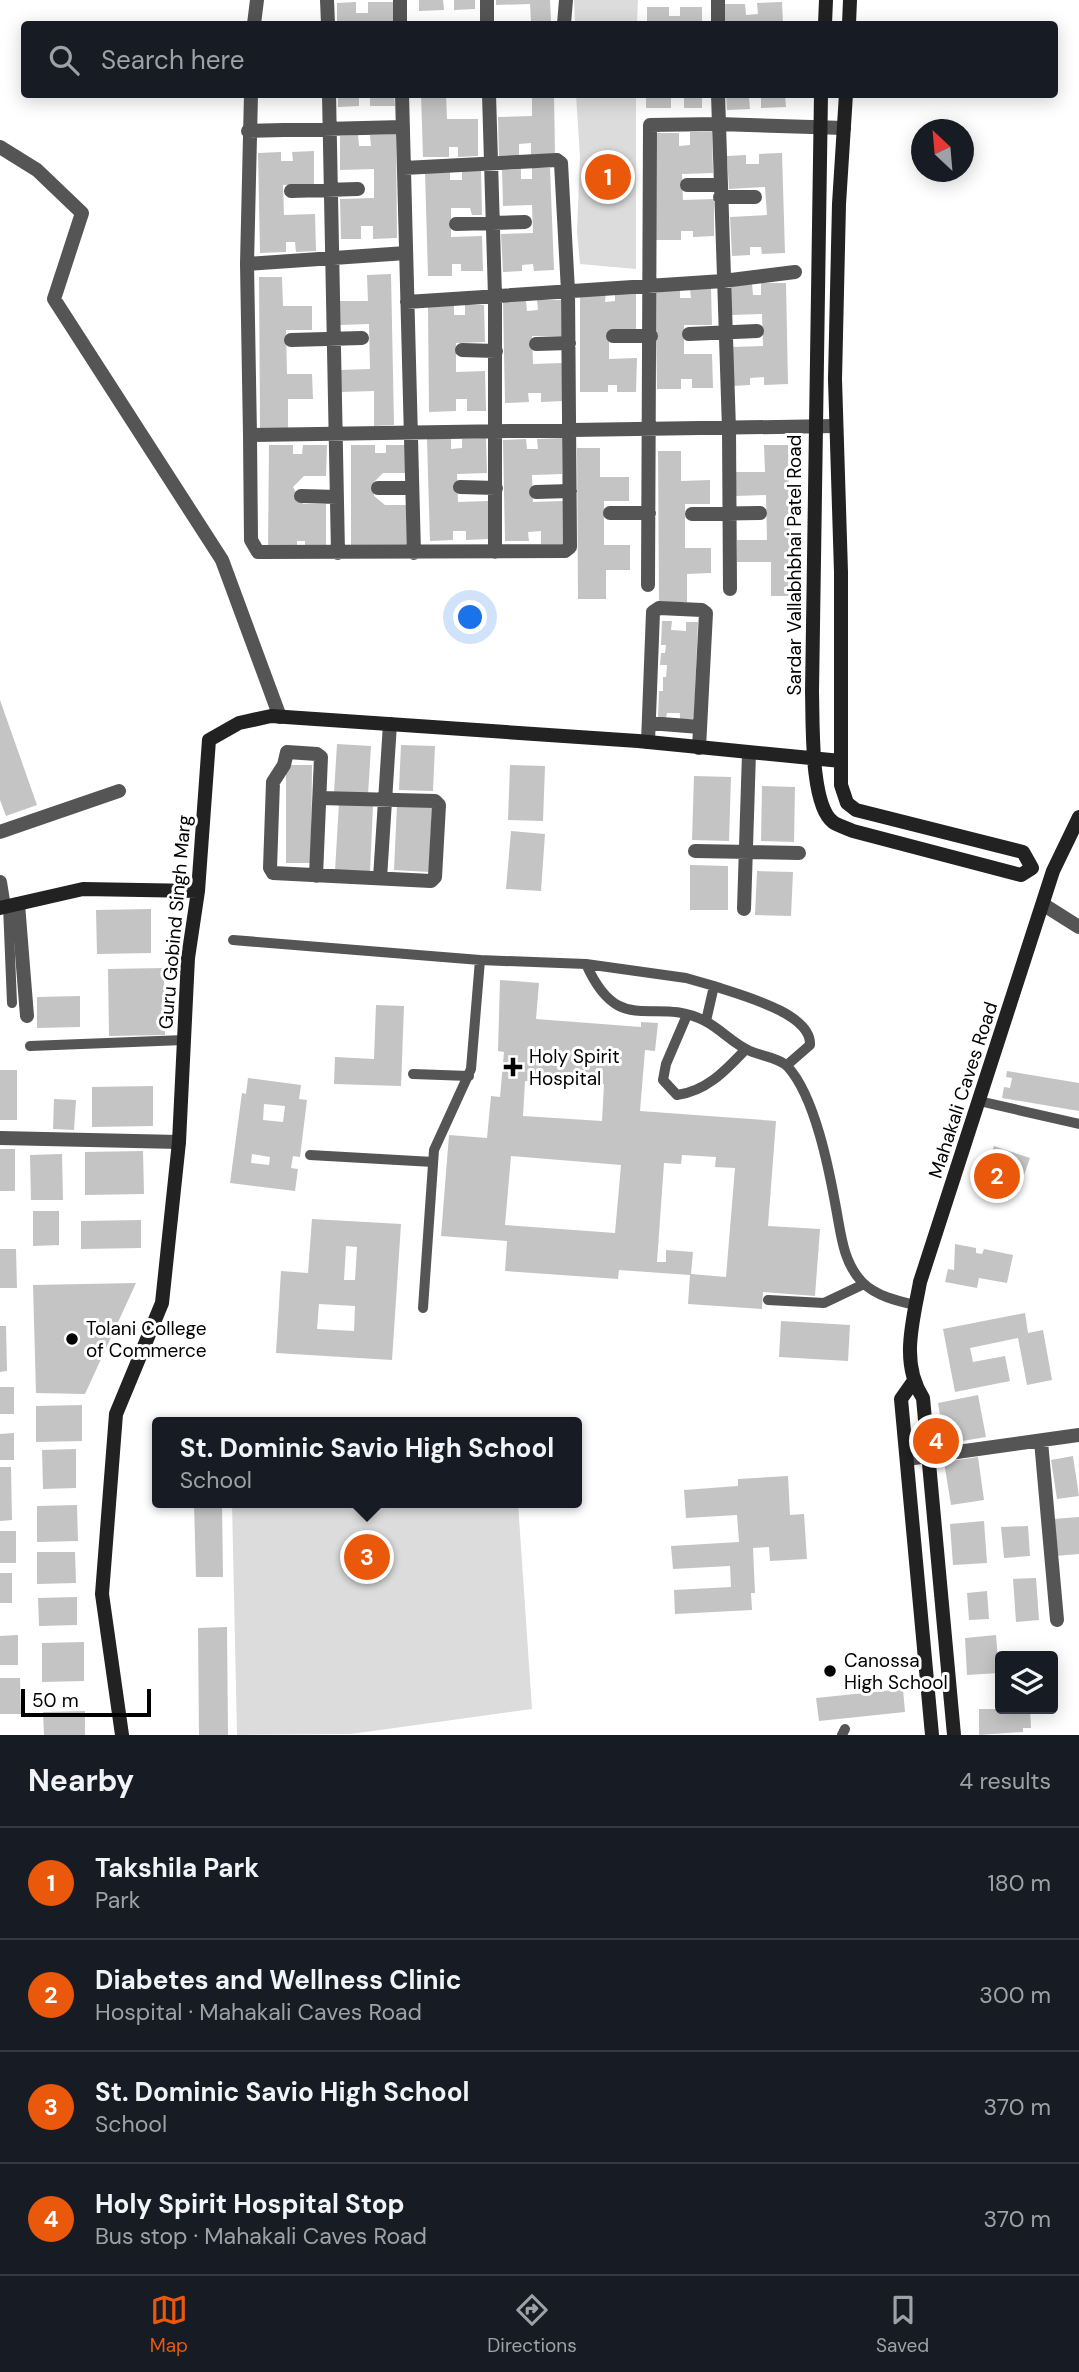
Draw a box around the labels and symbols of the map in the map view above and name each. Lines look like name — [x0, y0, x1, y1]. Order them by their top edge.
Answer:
north arrow — [911, 119, 974, 182]
pin: 1 — [585, 151, 631, 203]
street label: Sardar Vallabhbhai Patel Road — [782, 435, 807, 695]
your location — [453, 600, 487, 634]
street label: Guru Gobind Singh Marg — [153, 813, 197, 1030]
street label: Mahakali Caves Road — [923, 999, 1003, 1181]
place label: Holy Spirit Hospital — [529, 1044, 620, 1091]
marker: Holy Spirit Hospital — [503, 1057, 523, 1077]
pin: 2 — [974, 1150, 1020, 1202]
place label: Tolani College of Commerce — [86, 1316, 207, 1363]
marker: Tolani College of Commerce — [64, 1331, 80, 1347]
pin: 4 — [913, 1415, 959, 1467]
pin: 3 — [344, 1531, 390, 1583]
place label: Canossa High School — [844, 1648, 948, 1695]
marker: Canossa High School — [822, 1663, 838, 1679]
scale bar — [21, 1686, 150, 1718]

